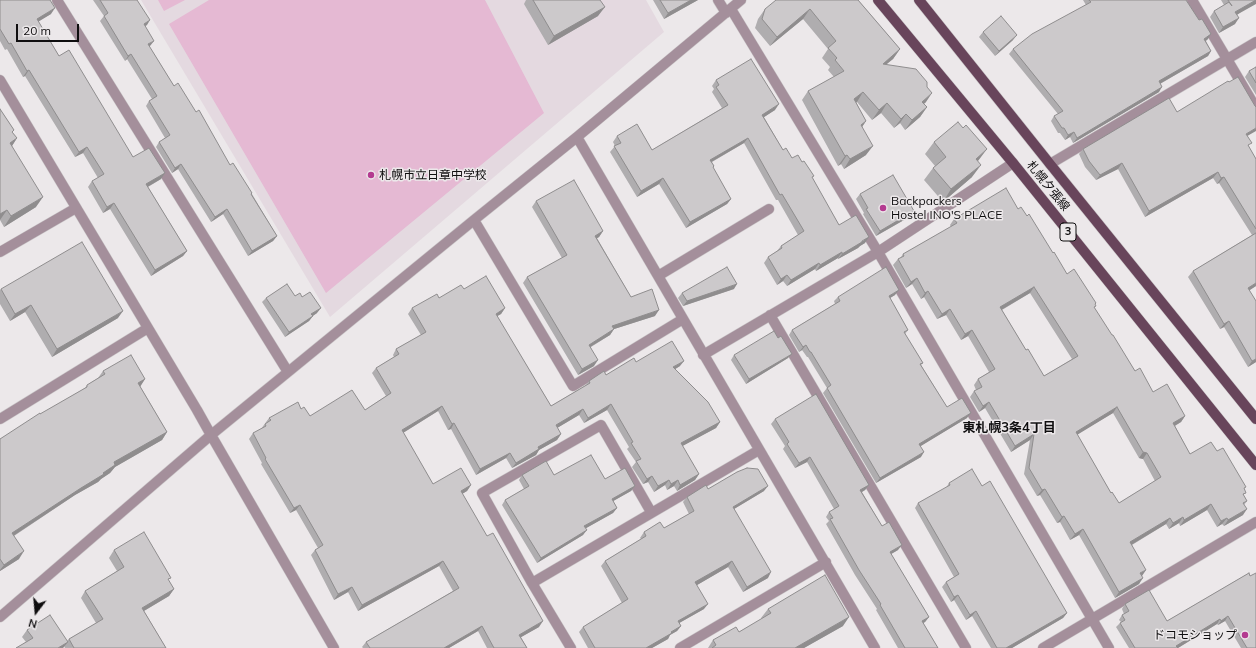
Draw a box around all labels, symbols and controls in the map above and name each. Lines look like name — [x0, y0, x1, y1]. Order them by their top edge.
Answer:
scale bar — [18, 16, 81, 42]
text: 20 m — [23, 23, 51, 38]
street label: 札幌夕張線 — [1024, 158, 1072, 214]
place label: 札幌市立日章中学校 — [379, 168, 487, 182]
marker: 札幌市立日章中学校 — [366, 170, 376, 180]
place label: Backpackers Hostel INO'S PLACE — [891, 194, 1002, 222]
marker: Backpackers Hostel INO'S PLACE — [878, 203, 888, 213]
road number: 3 — [1060, 223, 1076, 241]
district label: 東札幌3条4丁目 — [962, 420, 1056, 436]
north arrow — [16, 592, 56, 632]
text: N — [27, 616, 39, 631]
place label: ドコモショップ — [1153, 628, 1237, 642]
marker: ドコモショップ — [1240, 630, 1250, 640]

